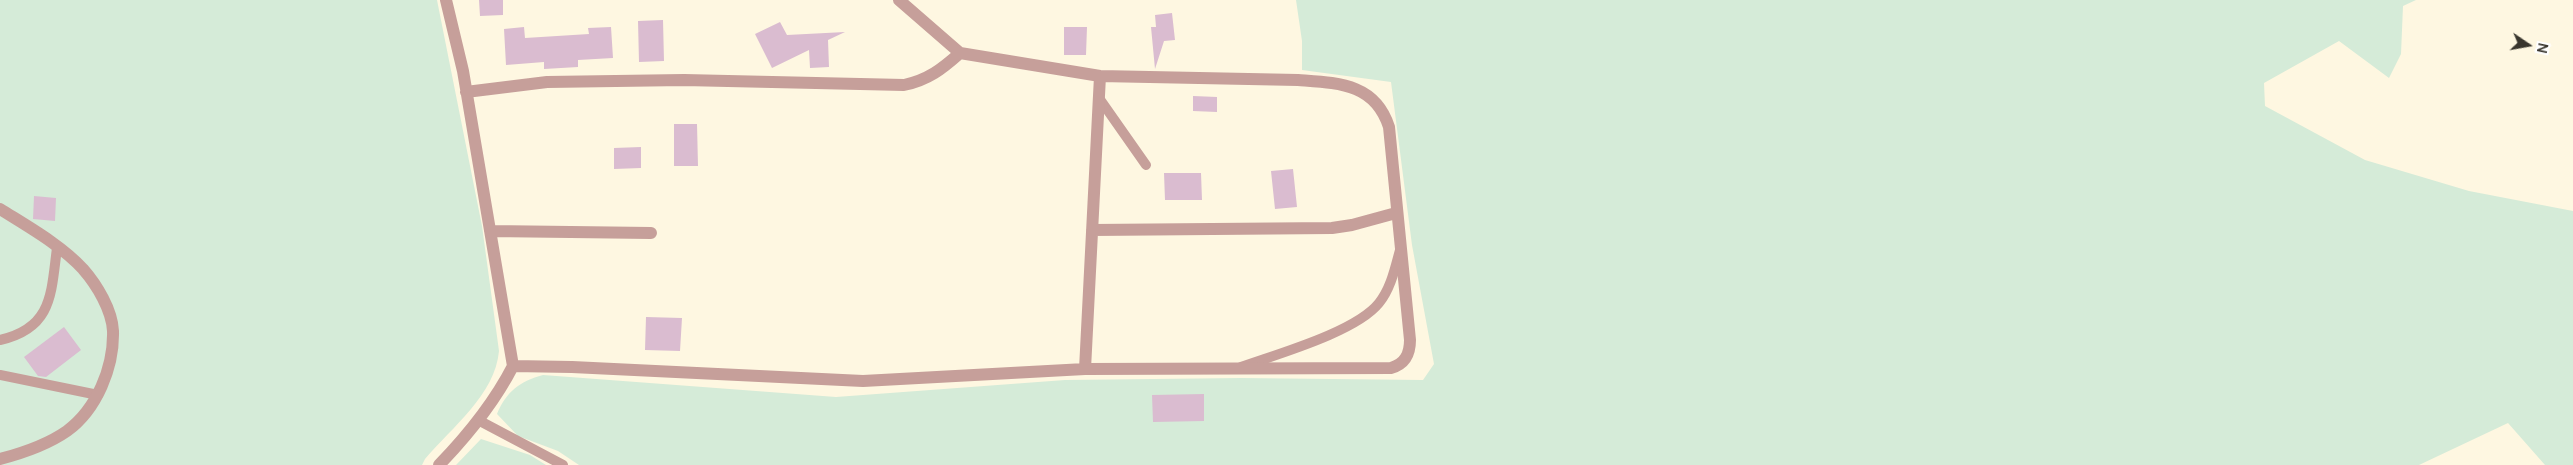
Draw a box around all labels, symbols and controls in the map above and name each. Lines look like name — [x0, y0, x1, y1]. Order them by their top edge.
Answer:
north arrow — [2503, 20, 2553, 70]
text: N — [2533, 41, 2553, 55]

